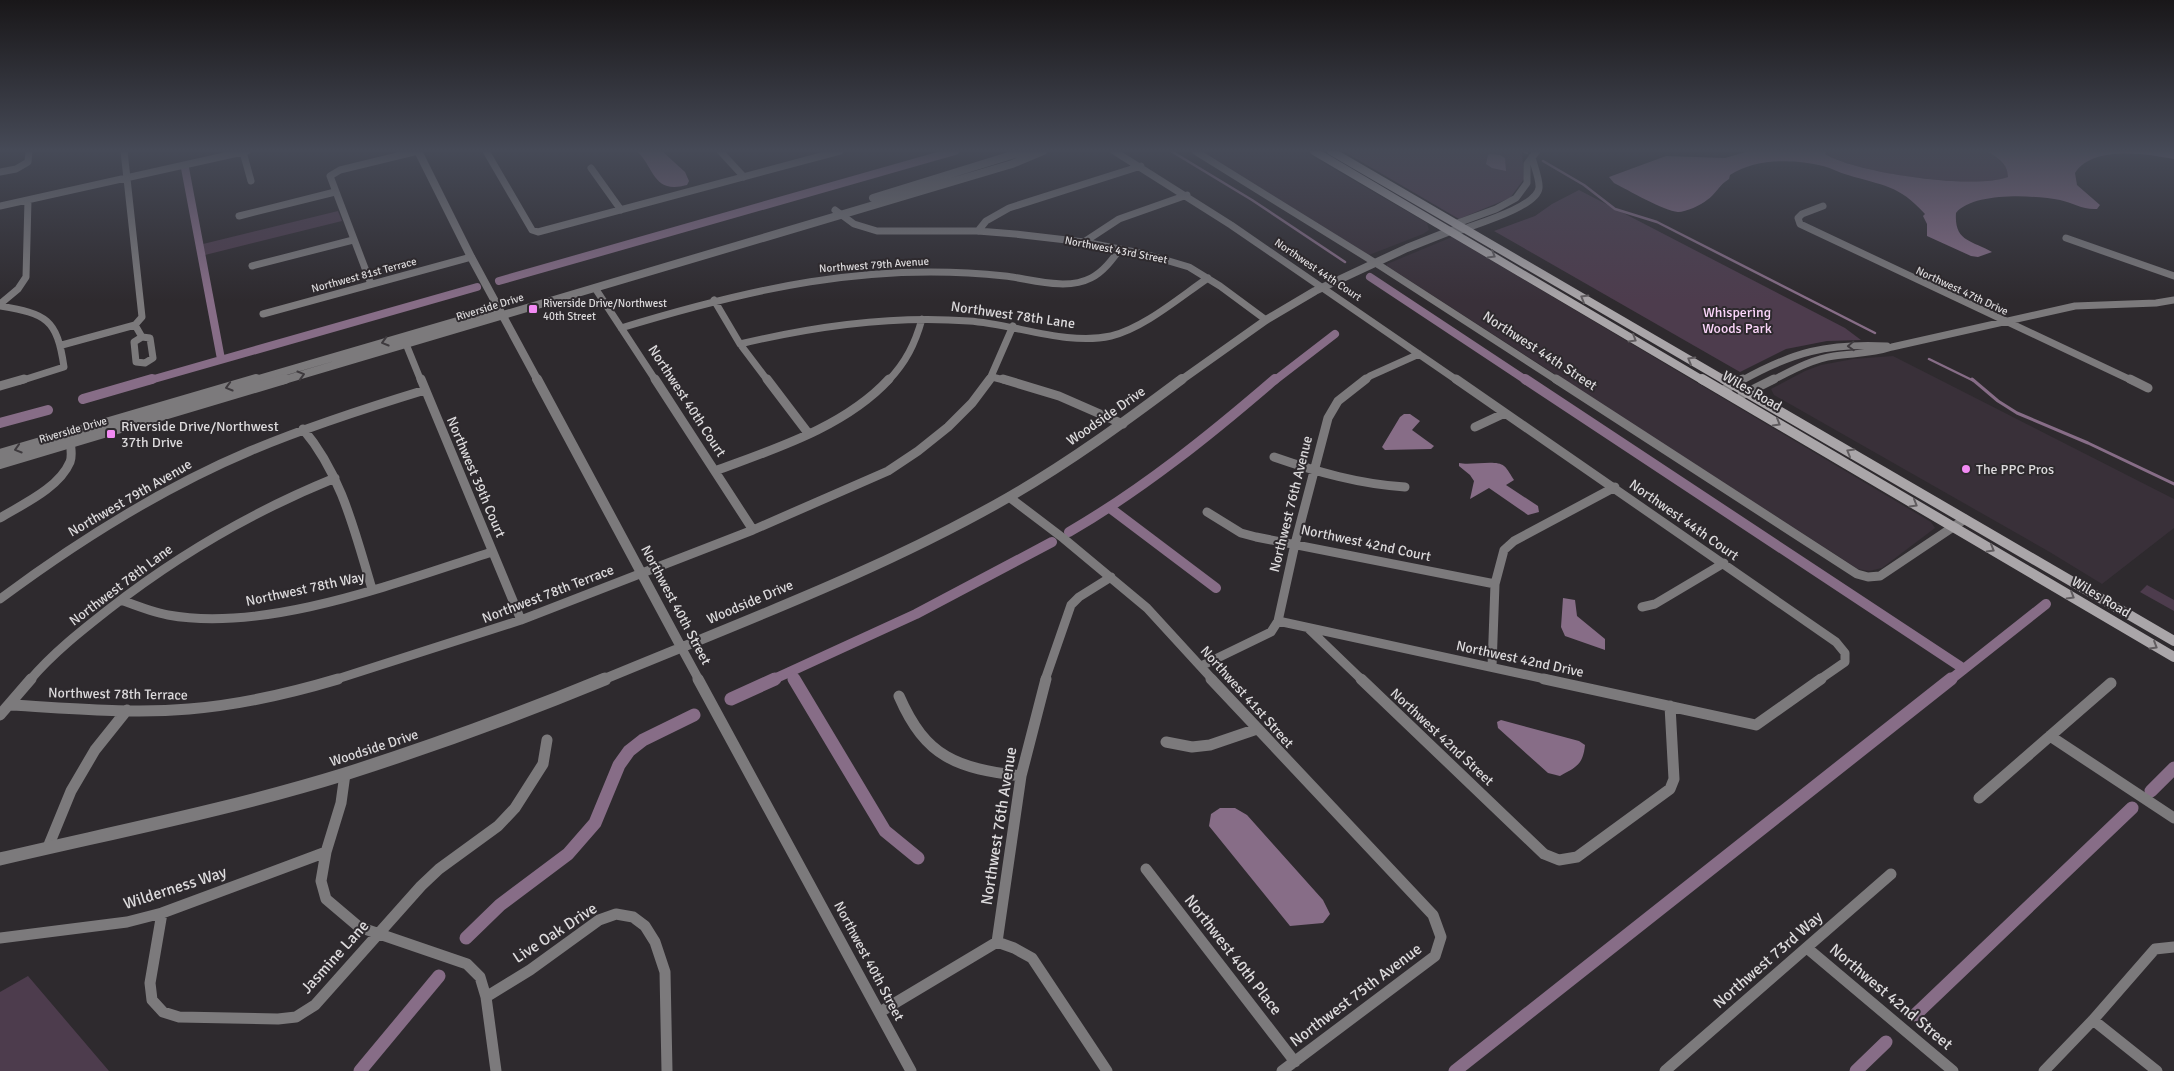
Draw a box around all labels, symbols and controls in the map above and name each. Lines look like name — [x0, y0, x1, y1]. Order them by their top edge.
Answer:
street label: Northwest 43rd Street — [1064, 234, 1169, 266]
street label: Northwest 44th Court — [1272, 236, 1364, 304]
one-way arrow — [1486, 249, 1495, 259]
street label: Northwest 81st Terrace — [310, 255, 418, 295]
street label: Northwest 79th Avenue — [819, 255, 929, 275]
street label: Northwest 47th Drive — [1914, 264, 2010, 318]
street label: Riverside Drive — [455, 291, 525, 323]
one-way arrow — [1580, 294, 1589, 304]
place label: Riverside Drive/Northwest 40th Street — [543, 297, 667, 323]
street label: Northwest 78th Lane — [950, 298, 1076, 332]
marker: Riverside Drive/Northwest 40th Street — [527, 303, 539, 315]
park label: Whispering Woods Park — [1702, 304, 1772, 337]
street label: Northwest 44th Street — [1480, 308, 1600, 394]
one-way arrow — [1628, 332, 1637, 342]
one-way arrow — [381, 336, 389, 346]
one-way arrow — [1847, 341, 1855, 352]
street label: Northwest 40th Court — [644, 342, 730, 460]
one-way arrow — [1688, 356, 1697, 366]
street label: Wiles Road — [1719, 367, 1785, 415]
one-way arrow — [297, 370, 305, 380]
one-way arrow — [225, 382, 234, 392]
street label: Woodside Drive — [1063, 383, 1149, 449]
street label: Riverside Drive — [38, 414, 108, 446]
street label: Northwest 39th Court — [443, 414, 509, 540]
one-way arrow — [1771, 416, 1780, 426]
place label: Riverside Drive/Northwest 37th Drive — [121, 418, 279, 451]
marker: Riverside Drive/Northwest 37th Drive — [105, 428, 117, 440]
street label: Northwest 76th Avenue — [1266, 434, 1316, 574]
one-way arrow — [14, 443, 22, 454]
one-way arrow — [1847, 449, 1856, 459]
street label: Northwest 79th Avenue — [65, 456, 195, 540]
place label: The PPC Pros — [1976, 461, 2054, 478]
marker: The PPC Pros — [1960, 463, 1972, 475]
street label: Northwest 44th Court — [1626, 476, 1742, 564]
one-way arrow — [1908, 497, 1917, 507]
street label: Northwest 42nd Court — [1299, 521, 1433, 565]
street label: Northwest 78th Lane — [66, 541, 176, 629]
street label: Northwest 40th Street — [637, 542, 715, 668]
one-way arrow — [1985, 542, 1994, 552]
street label: Northwest 78th Terrace — [480, 561, 616, 627]
street label: Northwest 78th Way — [244, 568, 366, 610]
street label: Wiles Road — [2068, 573, 2134, 621]
street label: Woodside Drive — [704, 576, 796, 628]
one-way arrow — [2065, 590, 2074, 600]
street label: Northwest 42nd Drive — [1455, 637, 1585, 681]
one-way arrow — [2149, 639, 2158, 649]
street label: Northwest 41st Street — [1197, 643, 1297, 752]
street label: Northwest 78th Terrace — [48, 684, 188, 704]
street label: Northwest 42nd Street — [1387, 685, 1497, 789]
street label: Woodside Drive — [328, 726, 420, 770]
street label: Northwest 76th Avenue — [977, 745, 1021, 907]
street label: Wilderness Way — [121, 862, 230, 914]
street label: Northwest 40th Place — [1180, 891, 1286, 1019]
street label: Live Oak Drive — [509, 898, 601, 968]
street label: Northwest 40th Street — [830, 898, 908, 1024]
street label: Northwest 73rd Way — [1709, 907, 1827, 1013]
street label: Jasmine Lane — [297, 916, 373, 998]
street label: Northwest 75th Avenue — [1286, 939, 1426, 1051]
street label: Northwest 42nd Street — [1825, 940, 1957, 1055]

